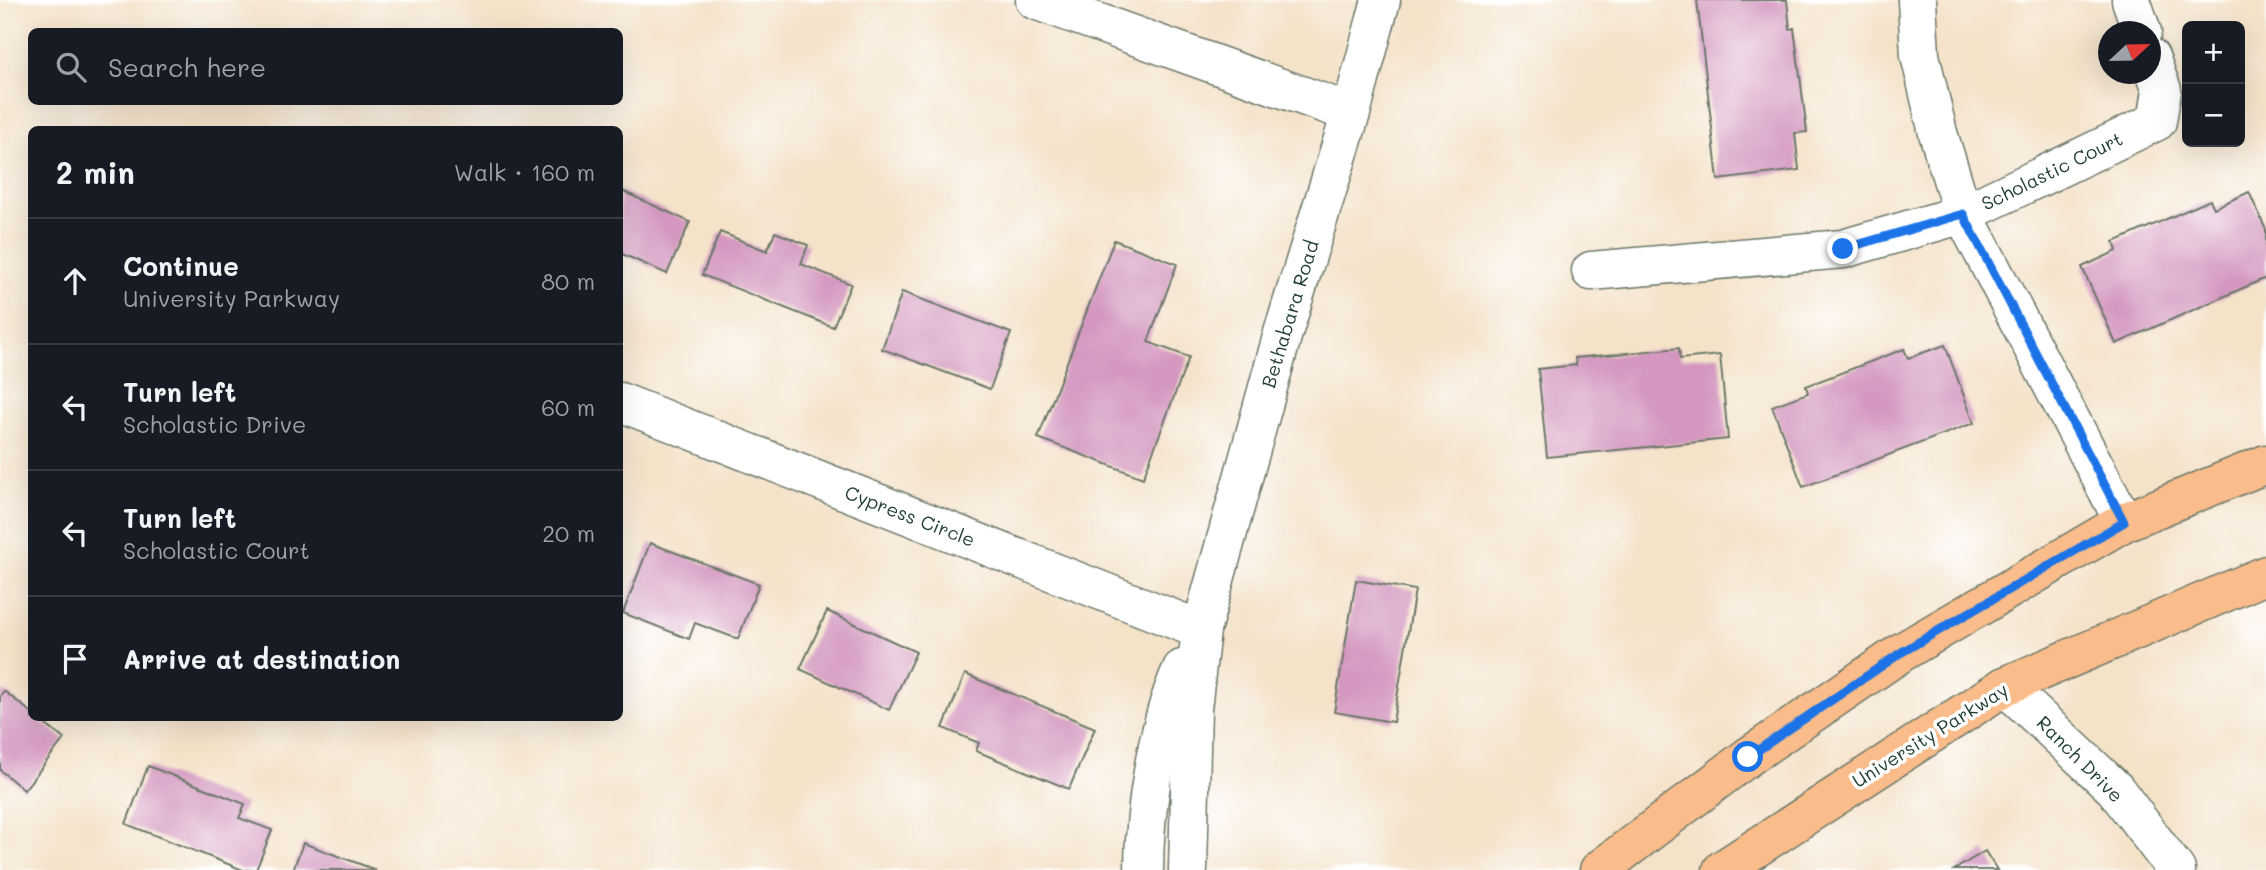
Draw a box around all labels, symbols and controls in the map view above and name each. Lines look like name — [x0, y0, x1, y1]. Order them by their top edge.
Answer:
north arrow — [2098, 21, 2161, 84]
map controls — [2182, 21, 2245, 147]
button: + — [2182, 21, 2245, 84]
search box — [28, 28, 623, 105]
icon: search — [52, 48, 90, 86]
text: Search here — [108, 50, 266, 84]
button: − — [2182, 84, 2245, 147]
street label: Scholastic Court — [1977, 126, 2127, 216]
text: 2 min — [56, 152, 135, 192]
text: Walk · 160 m — [454, 157, 595, 187]
route end — [1827, 233, 1858, 264]
street label: Bethabara Road — [1255, 237, 1324, 391]
text: Continue — [123, 249, 239, 283]
icon: ahead — [56, 262, 94, 300]
text: 80 m — [541, 266, 595, 296]
text: University Parkway — [123, 283, 340, 313]
text: Turn left — [123, 375, 236, 409]
icon: left — [56, 388, 94, 426]
text: 60 m — [541, 392, 595, 422]
text: Scholastic Drive — [123, 409, 306, 439]
street label: Cypress Circle — [841, 479, 979, 552]
text: Turn left — [123, 501, 236, 535]
icon: left — [56, 514, 94, 552]
text: 20 m — [542, 518, 595, 548]
text: Scholastic Court — [123, 535, 310, 565]
icon: arrive — [56, 640, 94, 678]
text: Arrive at destination — [123, 642, 400, 676]
street label: University Parkway — [1847, 676, 2012, 793]
street label: Ranch Drive — [2032, 710, 2129, 807]
route start — [1732, 741, 1763, 772]

